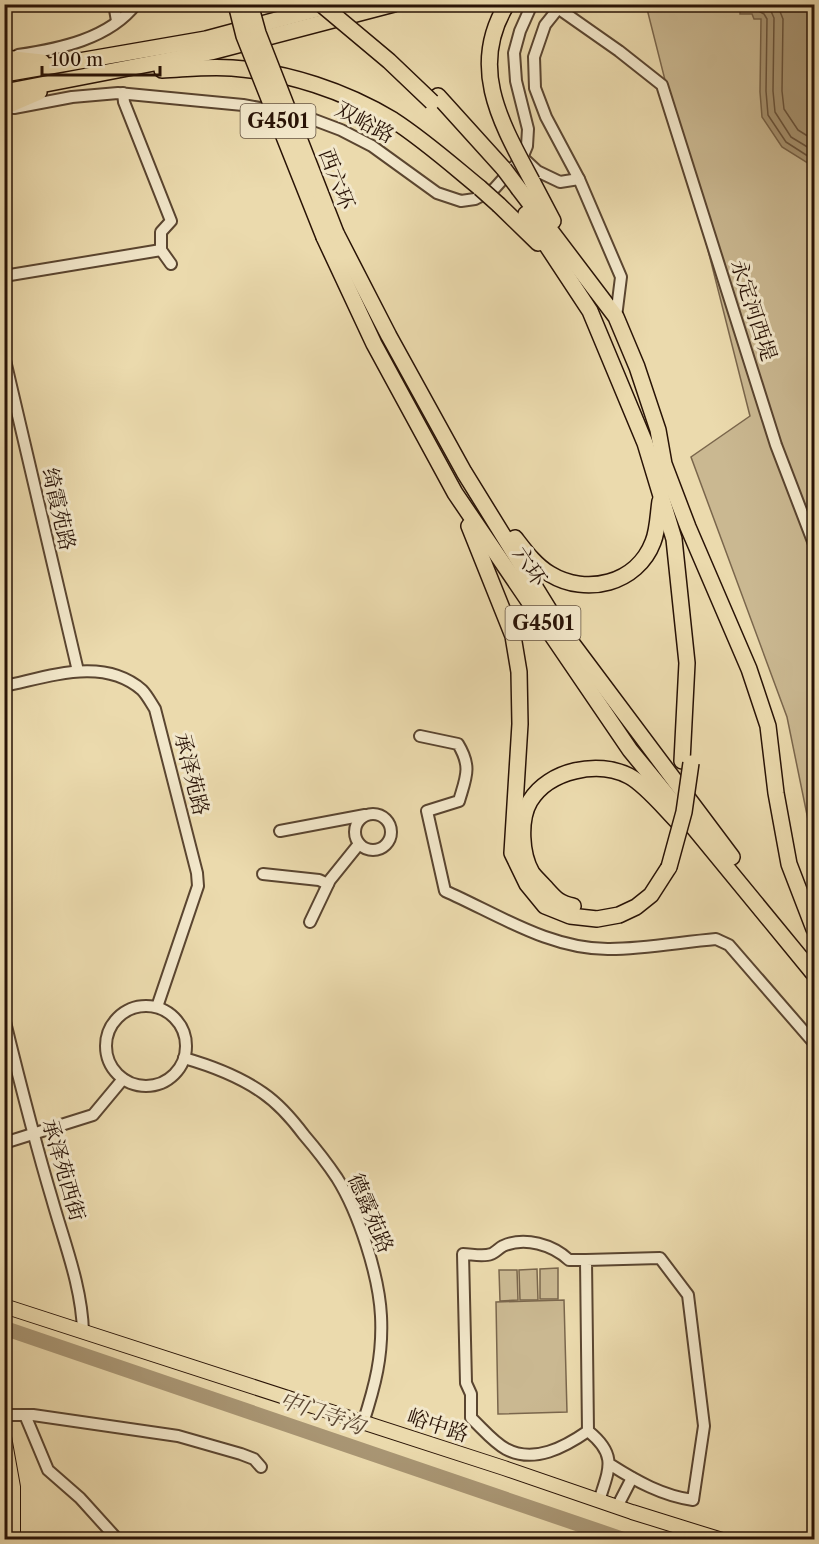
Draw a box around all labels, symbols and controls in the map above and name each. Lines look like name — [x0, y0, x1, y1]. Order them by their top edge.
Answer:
scale bar — [42, 39, 160, 77]
text: 100 m — [51, 49, 103, 71]
street label: 双峪路 — [331, 96, 399, 148]
road number: G4501 — [240, 104, 316, 138]
street label: 西六环 — [314, 145, 360, 213]
street label: 永定河西堤 — [726, 256, 782, 364]
street label: 绮霞苑路 — [37, 465, 81, 553]
street label: 六环 — [508, 542, 552, 590]
road number: G4501 — [506, 606, 580, 640]
street label: 承泽苑路 — [170, 730, 214, 818]
street label: 承泽苑西街 — [38, 1116, 90, 1224]
street label: 德露苑路 — [343, 1169, 399, 1257]
water label: 中门寺沟 — [276, 1386, 371, 1441]
street label: 峪中路 — [404, 1403, 472, 1447]

